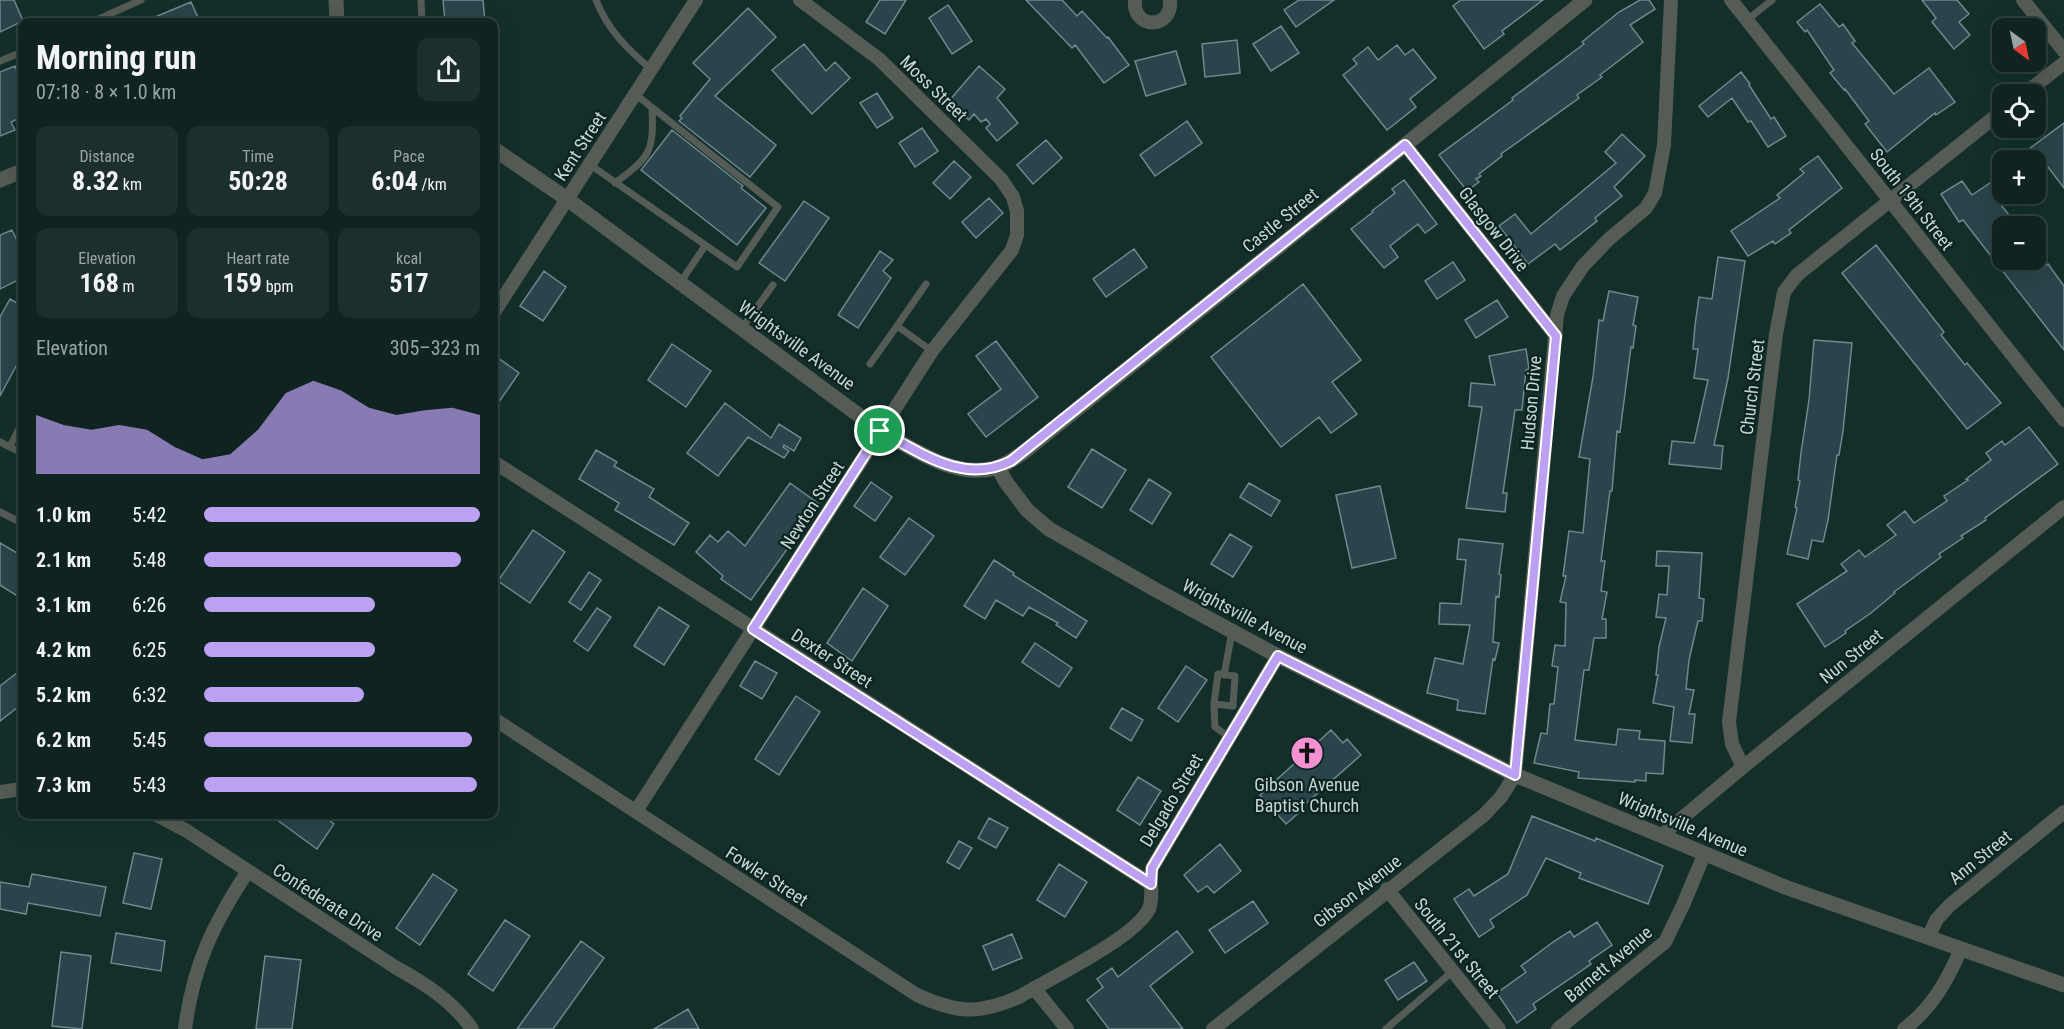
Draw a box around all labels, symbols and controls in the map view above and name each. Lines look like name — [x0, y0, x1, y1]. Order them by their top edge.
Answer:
north arrow — [1992, 18, 2046, 72]
map controls — [1992, 18, 2046, 270]
text: Morning run — [36, 38, 197, 77]
button: share — [417, 38, 480, 101]
street label: Moss Street — [896, 51, 972, 125]
text: 07:18 · 8 × 1.0 km — [36, 80, 176, 104]
button: locate — [1992, 84, 2046, 138]
street label: Kent Street — [550, 107, 610, 185]
street label: South 19th Street — [1866, 144, 1958, 254]
text: Distance — [79, 147, 135, 166]
text: Time — [242, 147, 274, 166]
text: Pace — [393, 147, 425, 166]
button: + — [1992, 150, 2046, 204]
text: 8.32 — [72, 166, 119, 196]
text: 50:28 — [228, 166, 288, 196]
text: 6:04 — [371, 166, 418, 196]
text: km — [119, 175, 142, 194]
text: /km — [418, 175, 447, 194]
street label: Castle Street — [1238, 183, 1322, 257]
street label: Glasgow Drive — [1455, 183, 1533, 275]
button: − — [1992, 216, 2046, 270]
text: Elevation — [78, 249, 136, 268]
text: Heart rate — [226, 249, 290, 268]
text: kcal — [396, 249, 422, 268]
text: 168 — [79, 268, 119, 298]
text: 159 — [223, 268, 262, 298]
text: 517 — [389, 268, 429, 298]
text: m — [119, 277, 135, 296]
text: bpm — [262, 277, 293, 296]
street label: Wrightsville Avenue — [735, 296, 859, 394]
text: Elevation — [36, 336, 108, 360]
text: 305–323 m — [390, 336, 480, 360]
street label: Church Street — [1736, 338, 1768, 436]
street label: Hudson Drive — [1516, 355, 1546, 451]
pin — [854, 405, 905, 456]
icon: arrive — [863, 414, 896, 447]
street label: Newton Street — [776, 457, 848, 553]
text: 1.0 km — [36, 503, 91, 527]
text: 5:42 — [132, 503, 166, 527]
text: 2.1 km — [36, 548, 91, 572]
text: 5:48 — [132, 548, 166, 572]
street label: Wrightsville Avenue — [1179, 574, 1311, 658]
text: 3.1 km — [36, 593, 91, 617]
text: 6:26 — [132, 593, 166, 617]
street label: Dexter Street — [788, 624, 876, 692]
street label: Nun Street — [1815, 624, 1887, 688]
text: 4.2 km — [36, 638, 91, 662]
text: 6:25 — [132, 638, 166, 662]
text: 5.2 km — [36, 683, 91, 707]
text: 6:32 — [132, 683, 166, 707]
text: 6.2 km — [36, 728, 91, 752]
text: 5:45 — [132, 728, 166, 752]
church icon: Gibson Avenue Baptist Church — [1289, 735, 1325, 771]
street label: Delgado Street — [1135, 750, 1207, 850]
text: 7.3 km — [36, 773, 91, 797]
text: 5:43 — [132, 773, 166, 797]
place label: Gibson Avenue Baptist Church — [1254, 774, 1360, 816]
street label: Wrightsville Avenue — [1615, 787, 1751, 861]
street label: Ann Street — [1945, 826, 2015, 888]
street label: Fowler Street — [722, 842, 812, 910]
street label: Gibson Avenue — [1309, 850, 1405, 932]
street label: Confederate Drive — [269, 859, 387, 945]
street label: South 21st Street — [1410, 894, 1504, 1002]
street label: Barnett Avenue — [1560, 921, 1656, 1007]

